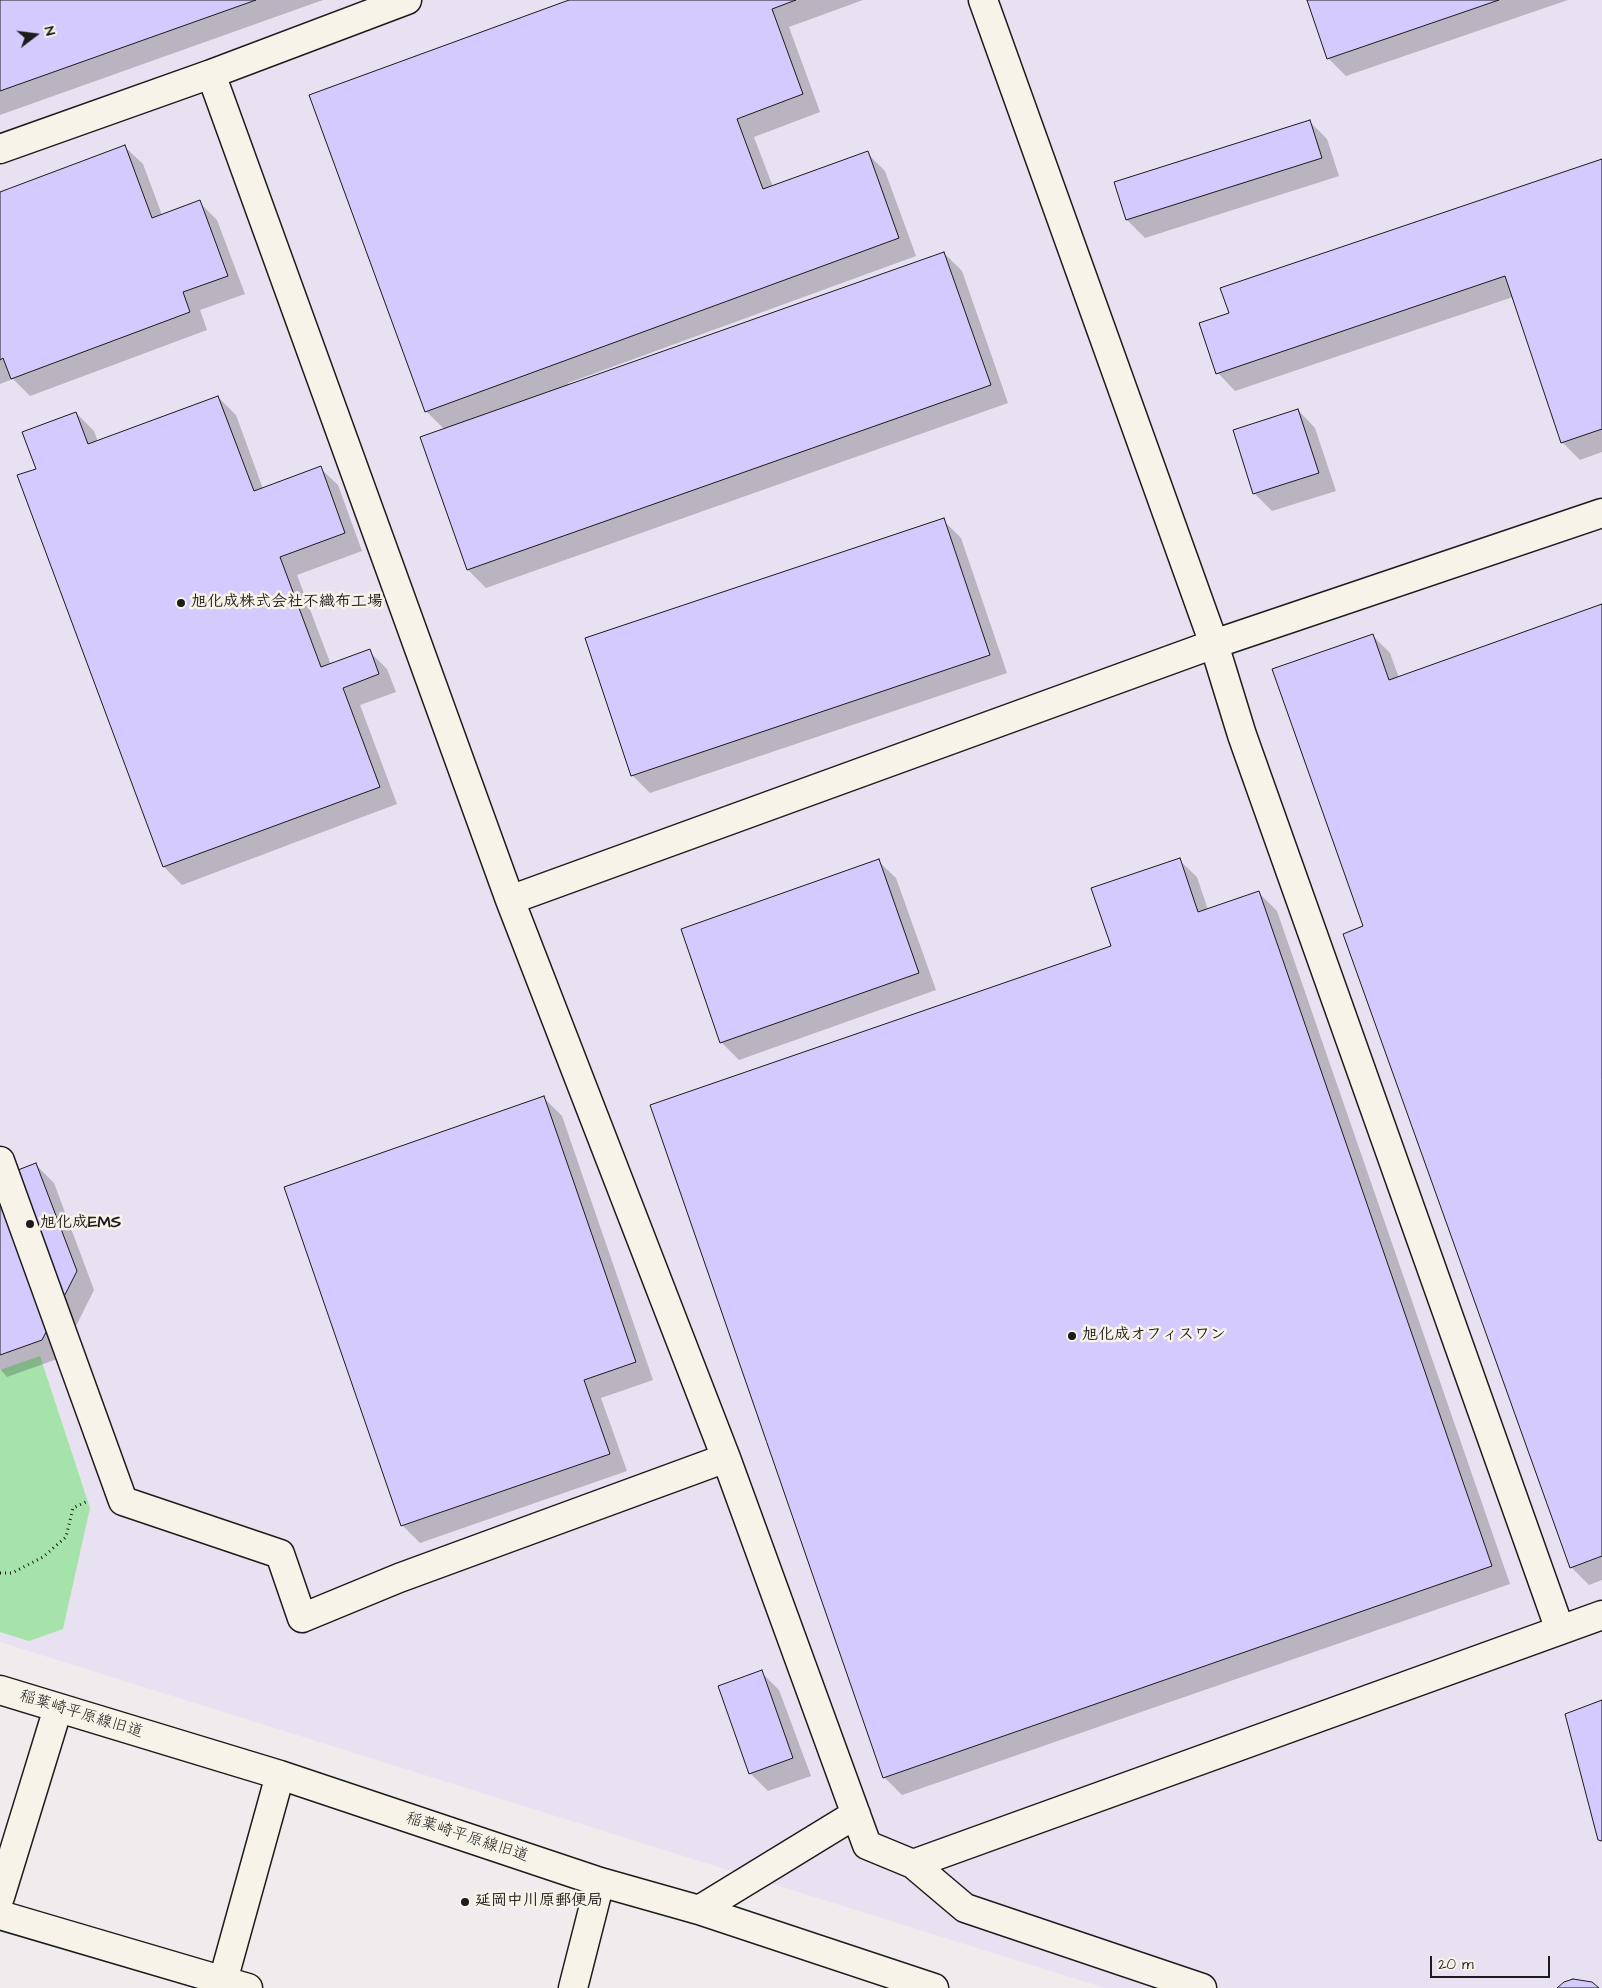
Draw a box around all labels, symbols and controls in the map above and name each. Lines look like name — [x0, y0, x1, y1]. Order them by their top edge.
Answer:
north arrow — [10, 10, 60, 60]
text: N — [39, 24, 60, 38]
place label: 旭化成株式会社不織布工場 — [191, 593, 383, 613]
marker: 旭化成株式会社不織布工場 — [175, 597, 187, 609]
place label: 旭化成EMS — [40, 1214, 121, 1234]
marker: 旭化成EMS — [24, 1218, 36, 1230]
place label: 旭化成オフィスワン — [1082, 1326, 1226, 1346]
marker: 旭化成オフィスワン — [1066, 1330, 1078, 1342]
street label: 稲葉崎平原線旧道 — [17, 1687, 145, 1743]
street label: 稲葉崎平原線旧道 — [403, 1809, 531, 1867]
place label: 延岡中川原郵便局 — [475, 1892, 603, 1912]
marker: 延岡中川原郵便局 — [459, 1896, 471, 1908]
scale bar — [1432, 1946, 1552, 1978]
text: 20 m — [1438, 1954, 1474, 1975]

